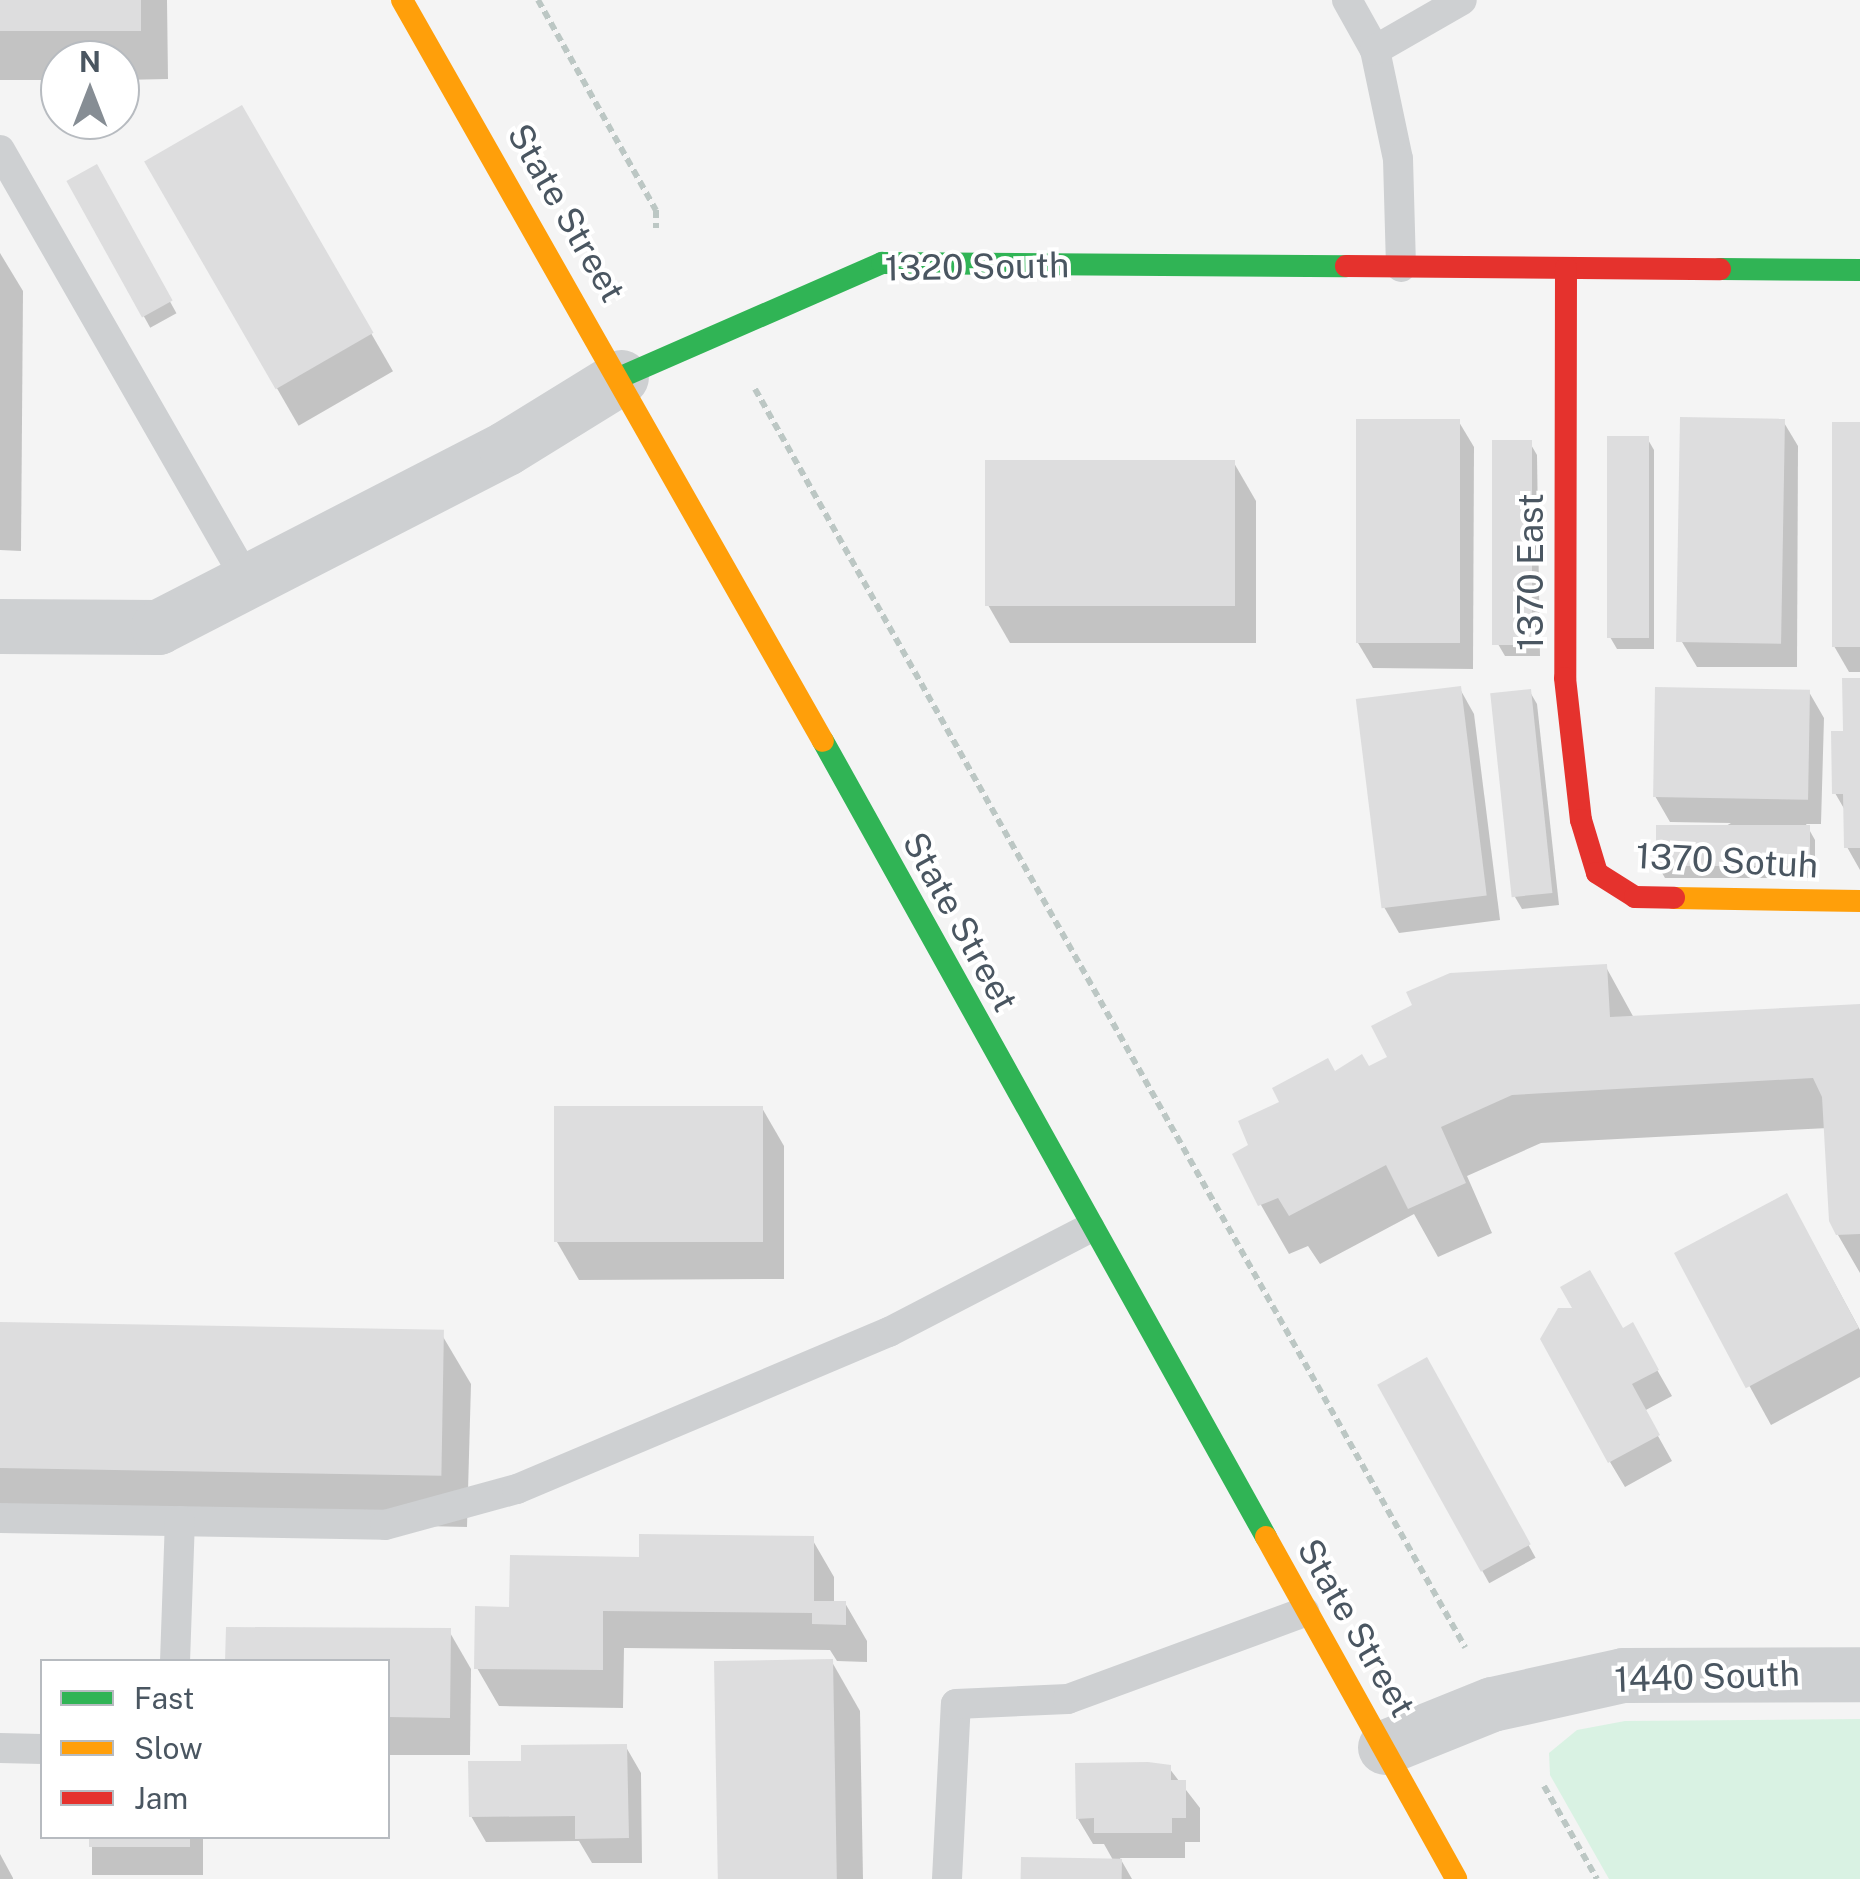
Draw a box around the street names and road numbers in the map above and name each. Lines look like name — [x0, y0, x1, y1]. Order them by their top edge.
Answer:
street label: State Street — [498, 117, 634, 309]
street label: 1320 South — [884, 244, 1070, 290]
street label: 1370 East — [1510, 493, 1552, 651]
street label: State Street — [893, 825, 1027, 1019]
street label: 1370 Sotuh — [1635, 835, 1819, 887]
street label: State Street — [1288, 1532, 1424, 1724]
street label: 1440 South — [1614, 1653, 1800, 1701]

